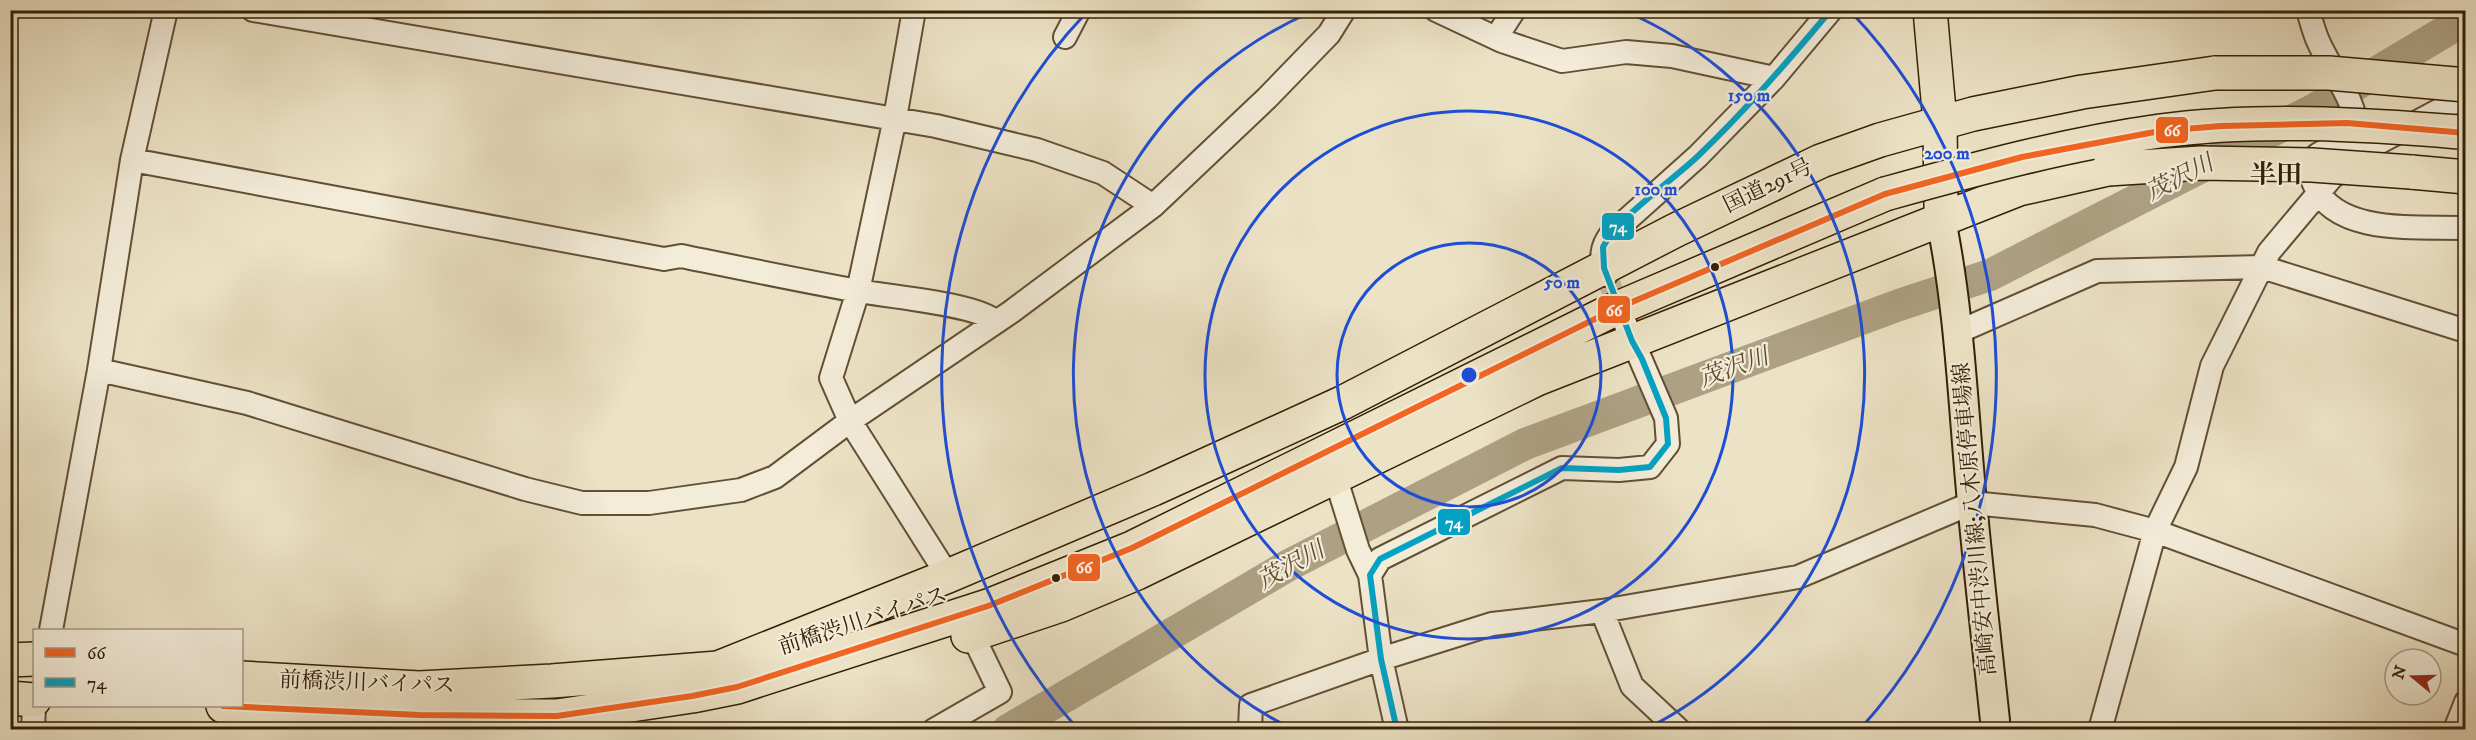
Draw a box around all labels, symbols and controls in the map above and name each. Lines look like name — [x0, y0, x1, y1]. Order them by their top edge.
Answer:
text: 150 m — [1728, 85, 1771, 107]
line badge: 66 — [2155, 116, 2189, 144]
text: 66 — [2164, 121, 2182, 141]
text: 200 m — [1924, 143, 1970, 165]
water label: 茂沢川 — [2141, 147, 2222, 208]
street label: 国道291号 — [1719, 153, 1817, 219]
district label: 半田 — [2250, 159, 2302, 192]
text: 100 m — [1634, 179, 1678, 201]
line badge: 74 — [1601, 212, 1635, 241]
text: 74 — [1609, 217, 1627, 237]
unlabelled marker — [1709, 261, 1721, 273]
text: 50 m — [1543, 272, 1580, 294]
line badge: 66 — [1597, 295, 1631, 324]
text: 66 — [1606, 301, 1624, 321]
water label: 茂沢川 — [1695, 341, 1776, 394]
street label: 高崎安中渋川線;八木原停車場線 — [1948, 361, 2002, 677]
centre of rings — [1459, 365, 1479, 385]
line badge: 74 — [1437, 508, 1471, 536]
text: 74 — [1445, 513, 1463, 533]
water label: 茂沢川 — [1252, 534, 1332, 597]
line badge: 66 — [1067, 553, 1101, 582]
text: 66 — [1076, 558, 1094, 578]
unlabelled marker — [1050, 572, 1062, 584]
street label: 前橋渋川バイパス — [775, 581, 951, 661]
legend — [33, 629, 243, 707]
text: 66 — [87, 643, 106, 665]
north arrow — [2383, 647, 2443, 707]
text: N — [2388, 663, 2411, 682]
street label: 前橋渋川バイパス — [279, 666, 455, 700]
text: 74 — [87, 673, 107, 695]

